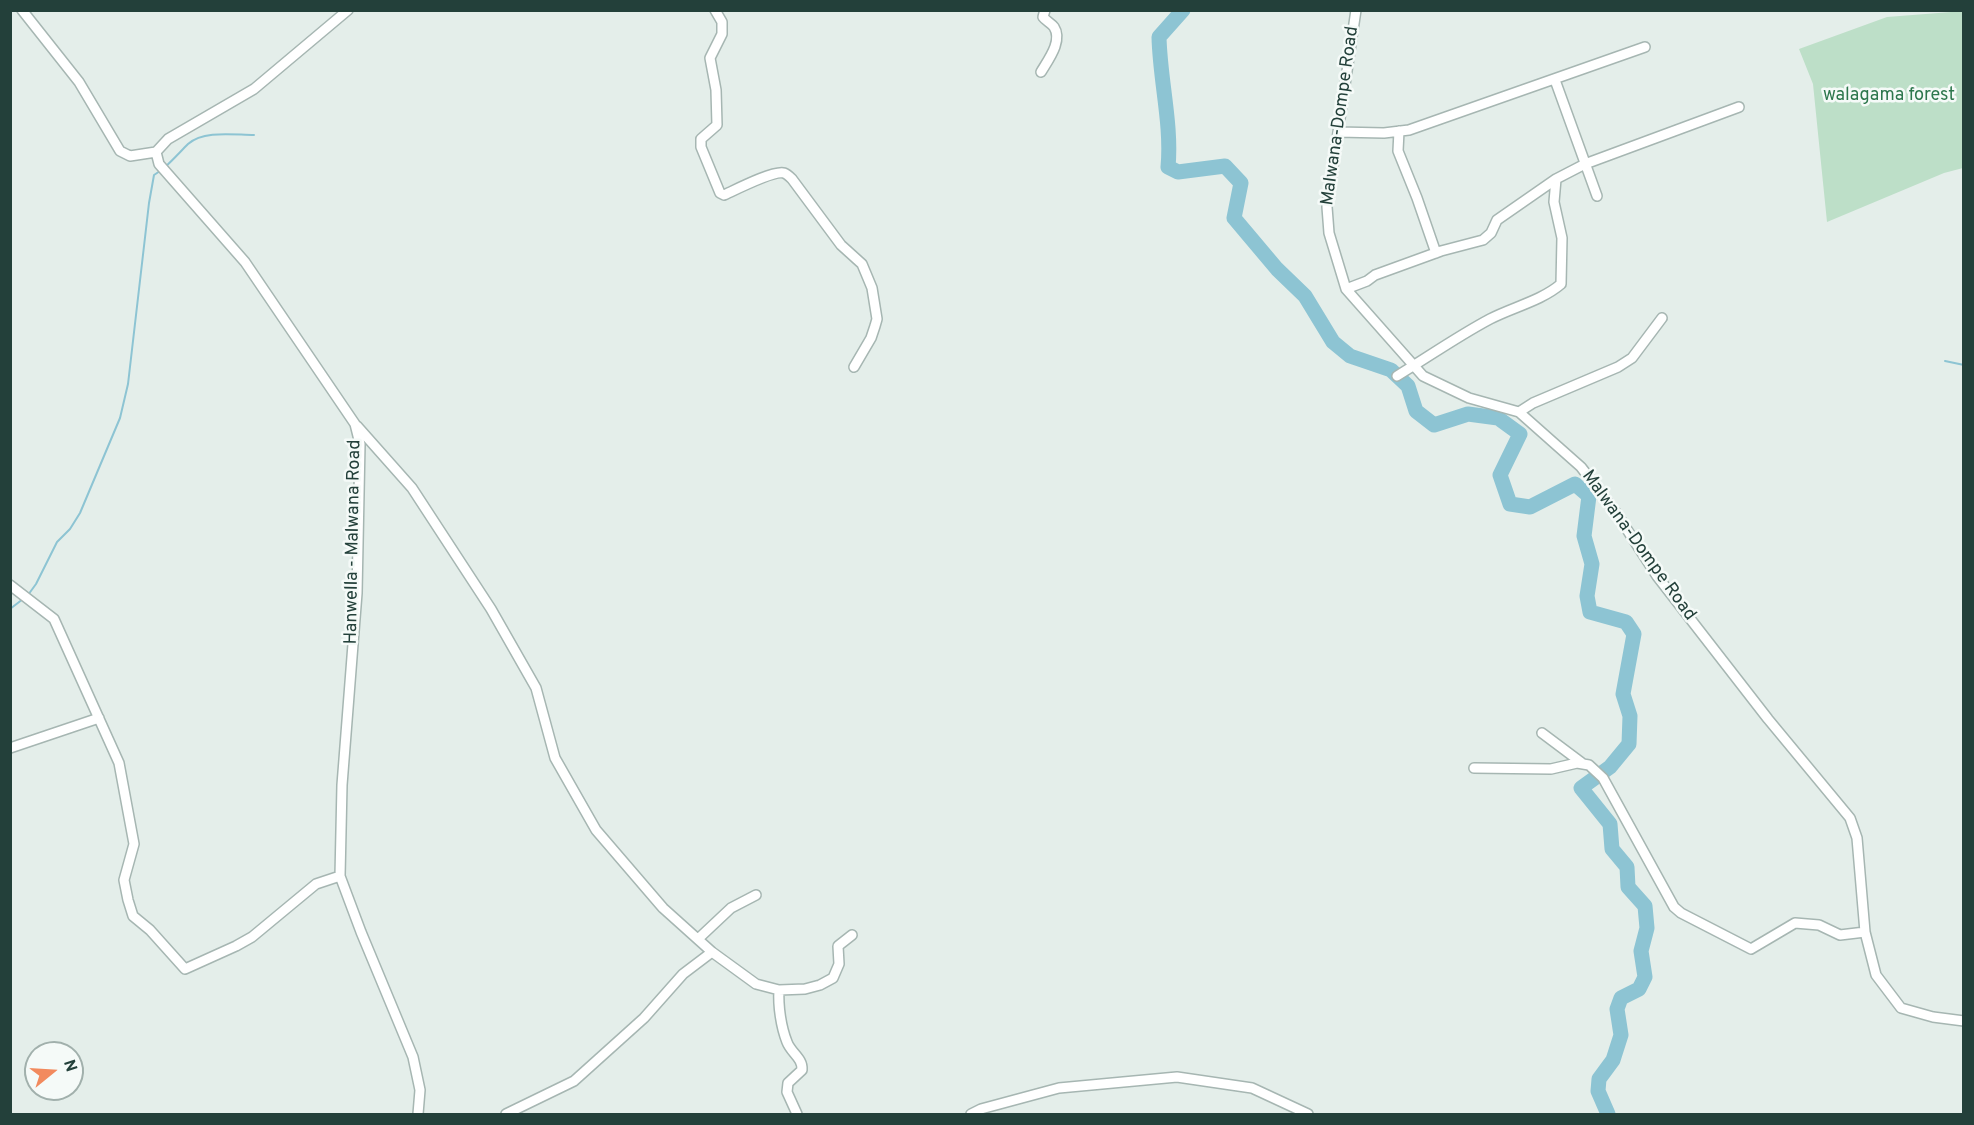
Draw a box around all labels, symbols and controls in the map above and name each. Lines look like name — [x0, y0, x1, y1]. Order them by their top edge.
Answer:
street label: Malwana-Dompe Road — [1318, 25, 1364, 207]
park label: walagama forest — [1823, 85, 1955, 107]
street label: Hanwella - Malwana Road — [341, 439, 367, 645]
street label: Malwana-Dompe Road — [1576, 467, 1700, 625]
north arrow — [24, 1041, 84, 1101]
text: N — [58, 1057, 81, 1075]

